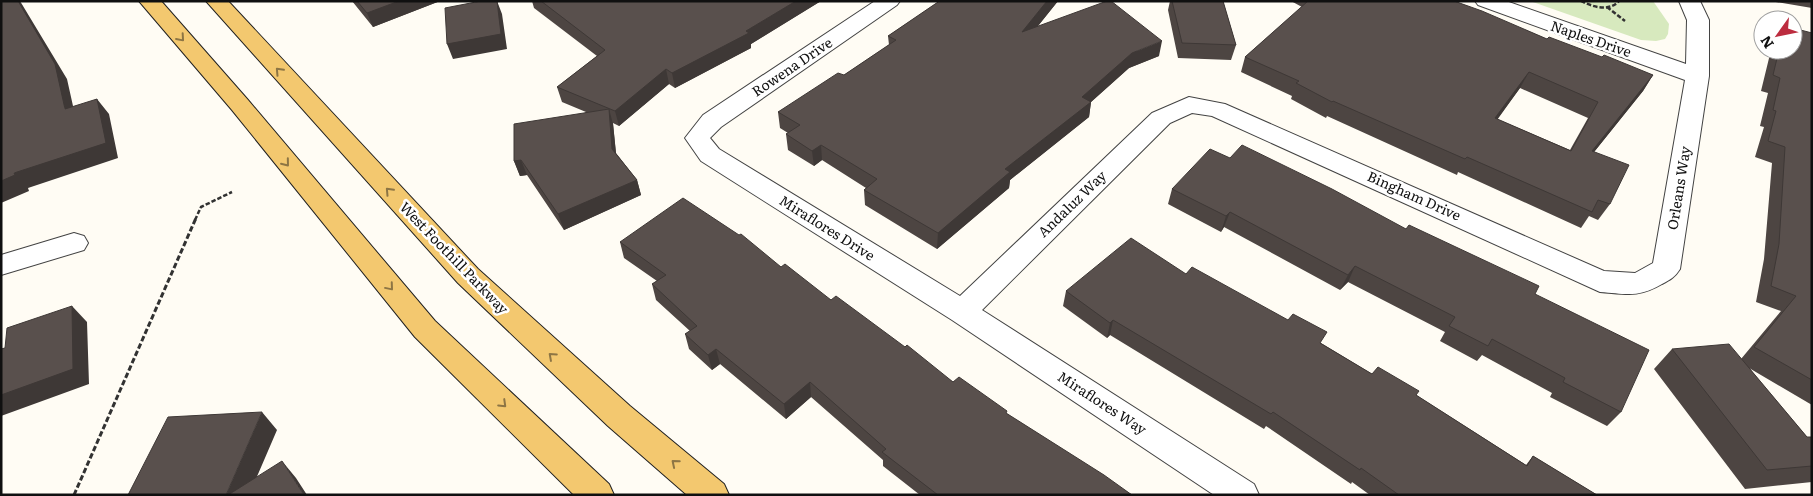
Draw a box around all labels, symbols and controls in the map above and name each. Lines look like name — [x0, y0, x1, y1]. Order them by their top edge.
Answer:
north arrow — [1753, 10, 1803, 60]
street label: Naples Drive — [1548, 15, 1634, 61]
one-way arrow — [176, 32, 184, 41]
street label: Rowena Drive — [747, 32, 836, 101]
text: N — [1755, 32, 1778, 53]
one-way arrow — [276, 67, 285, 76]
street label: Orleans Way — [1662, 144, 1695, 231]
one-way arrow — [280, 157, 289, 166]
street label: Andaluz Way — [1033, 165, 1111, 241]
street label: Bingham Drive — [1364, 165, 1464, 225]
one-way arrow — [386, 187, 395, 196]
street label: Miraflores Drive — [776, 190, 879, 265]
street label: West Foothill Parkway — [396, 197, 514, 319]
one-way arrow — [384, 282, 393, 291]
one-way arrow — [549, 353, 558, 362]
street label: Miraflores Way — [1054, 366, 1152, 439]
one-way arrow — [497, 398, 506, 407]
one-way arrow — [671, 460, 680, 469]

